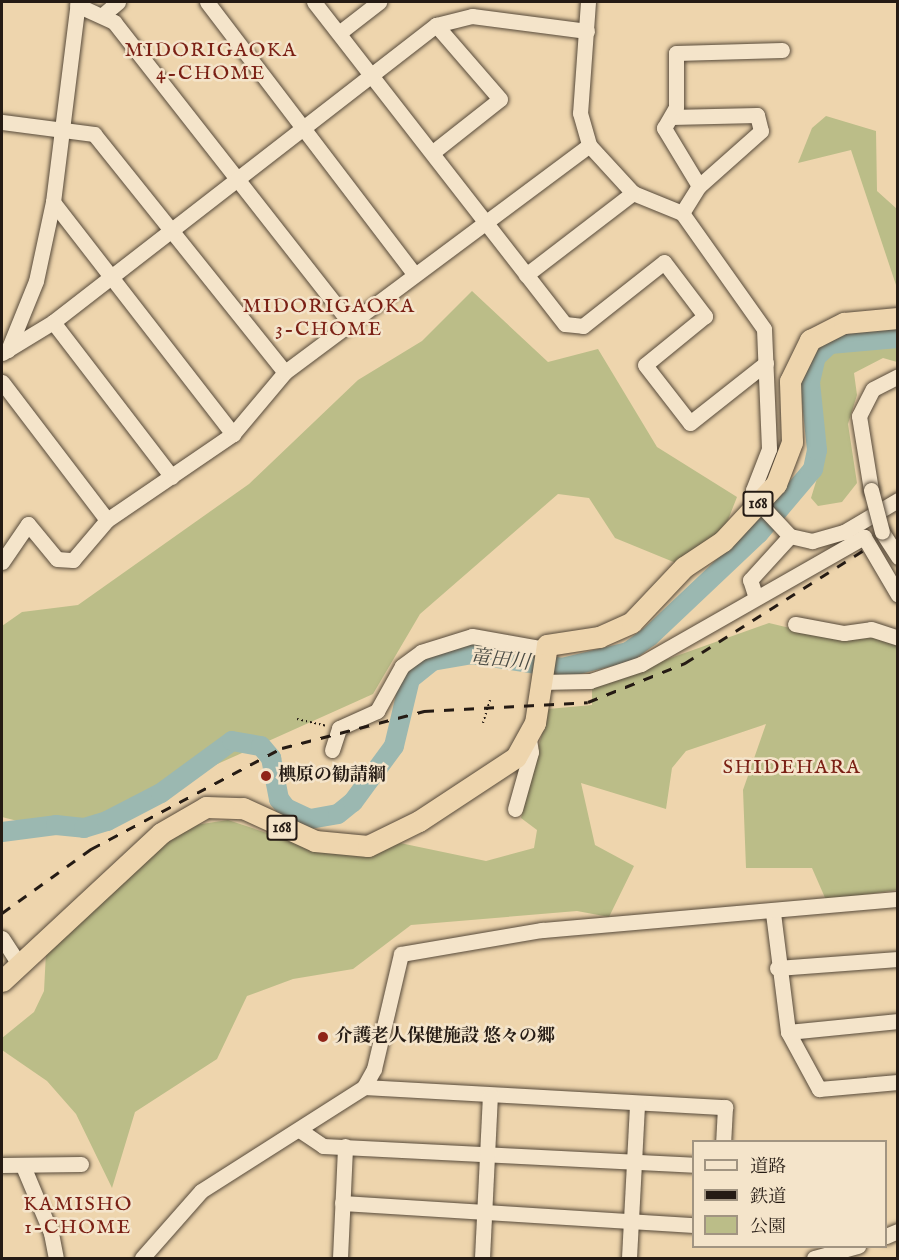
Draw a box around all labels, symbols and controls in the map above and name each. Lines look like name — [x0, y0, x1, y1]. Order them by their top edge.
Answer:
district label: MIDORIGAOKA 4-CHOME — [124, 39, 298, 86]
district label: MIDORIGAOKA 3-CHOME — [242, 294, 416, 341]
road number: 168 — [742, 491, 774, 517]
water label: 竜田川 — [469, 645, 531, 675]
district label: SHIDEHARA — [723, 755, 861, 779]
place label: 椣原の勧請綱 — [278, 765, 386, 787]
marker: 椣原の勧請綱 — [259, 769, 273, 783]
road number: 168 — [266, 815, 298, 841]
place label: 介護老人保健施設 悠々の郷 — [335, 1026, 555, 1048]
marker: 介護老人保健施設 悠々の郷 — [316, 1030, 330, 1044]
legend — [692, 1140, 887, 1248]
text: 道路 — [750, 1156, 786, 1179]
text: 鉄道 — [750, 1186, 786, 1209]
district label: KAMISHO 1-CHOME — [23, 1193, 133, 1240]
text: 公園 — [750, 1216, 786, 1239]

